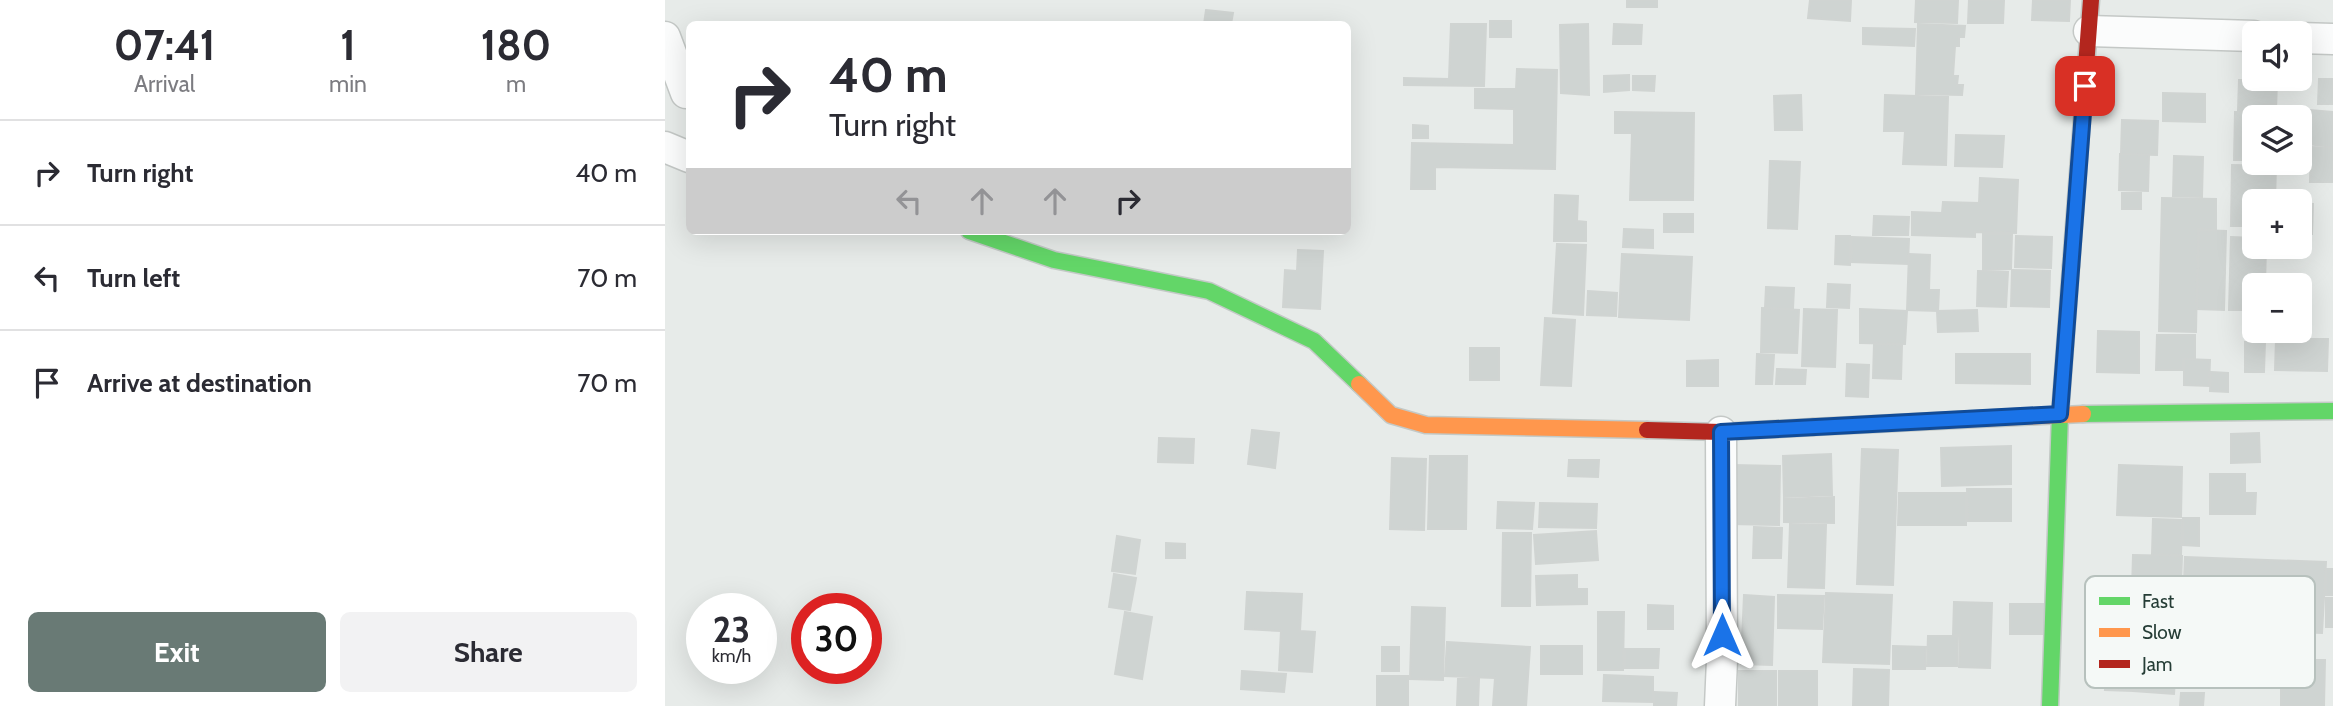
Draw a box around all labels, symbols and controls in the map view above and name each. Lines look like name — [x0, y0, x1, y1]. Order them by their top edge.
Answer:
text: 07:41 — [114, 19, 215, 71]
text: 1 — [340, 19, 356, 71]
text: 180 — [481, 19, 551, 71]
map controls — [2242, 21, 2312, 343]
button: sound — [2242, 21, 2312, 91]
text: 40 m — [829, 45, 948, 104]
icon: right — [714, 49, 805, 140]
pin — [2055, 56, 2115, 116]
icon: arrive — [2066, 67, 2104, 105]
text: Arrival — [134, 70, 195, 98]
text: min — [329, 70, 367, 98]
text: m — [506, 70, 526, 98]
text: Turn right — [829, 105, 956, 144]
button: layers — [2242, 105, 2312, 175]
icon: right — [28, 154, 66, 192]
text: Turn right — [87, 157, 193, 189]
text: 40 m — [575, 157, 637, 189]
icon: left — [890, 182, 928, 220]
icon: ahead — [963, 182, 1001, 220]
icon: ahead — [1036, 182, 1074, 220]
icon: right — [1109, 182, 1147, 220]
button: + — [2242, 189, 2312, 259]
icon: left — [28, 259, 66, 297]
text: Turn left — [87, 262, 180, 294]
text: 70 m — [577, 262, 637, 294]
button: − — [2242, 273, 2312, 343]
icon: arrive — [28, 364, 66, 402]
text: Arrive at destination — [87, 367, 312, 399]
text: 70 m — [577, 367, 637, 399]
legend — [2085, 576, 2315, 688]
text: Fast — [2142, 590, 2175, 613]
speed limit sign: 30 — [791, 593, 882, 684]
position arrow — [1685, 598, 1759, 672]
text: 23 — [713, 608, 750, 651]
button: Exit — [28, 612, 326, 692]
button: Share — [340, 612, 637, 692]
text: Slow — [2142, 621, 2182, 644]
text: km/h — [712, 645, 751, 667]
text: Jam — [2141, 653, 2172, 676]

